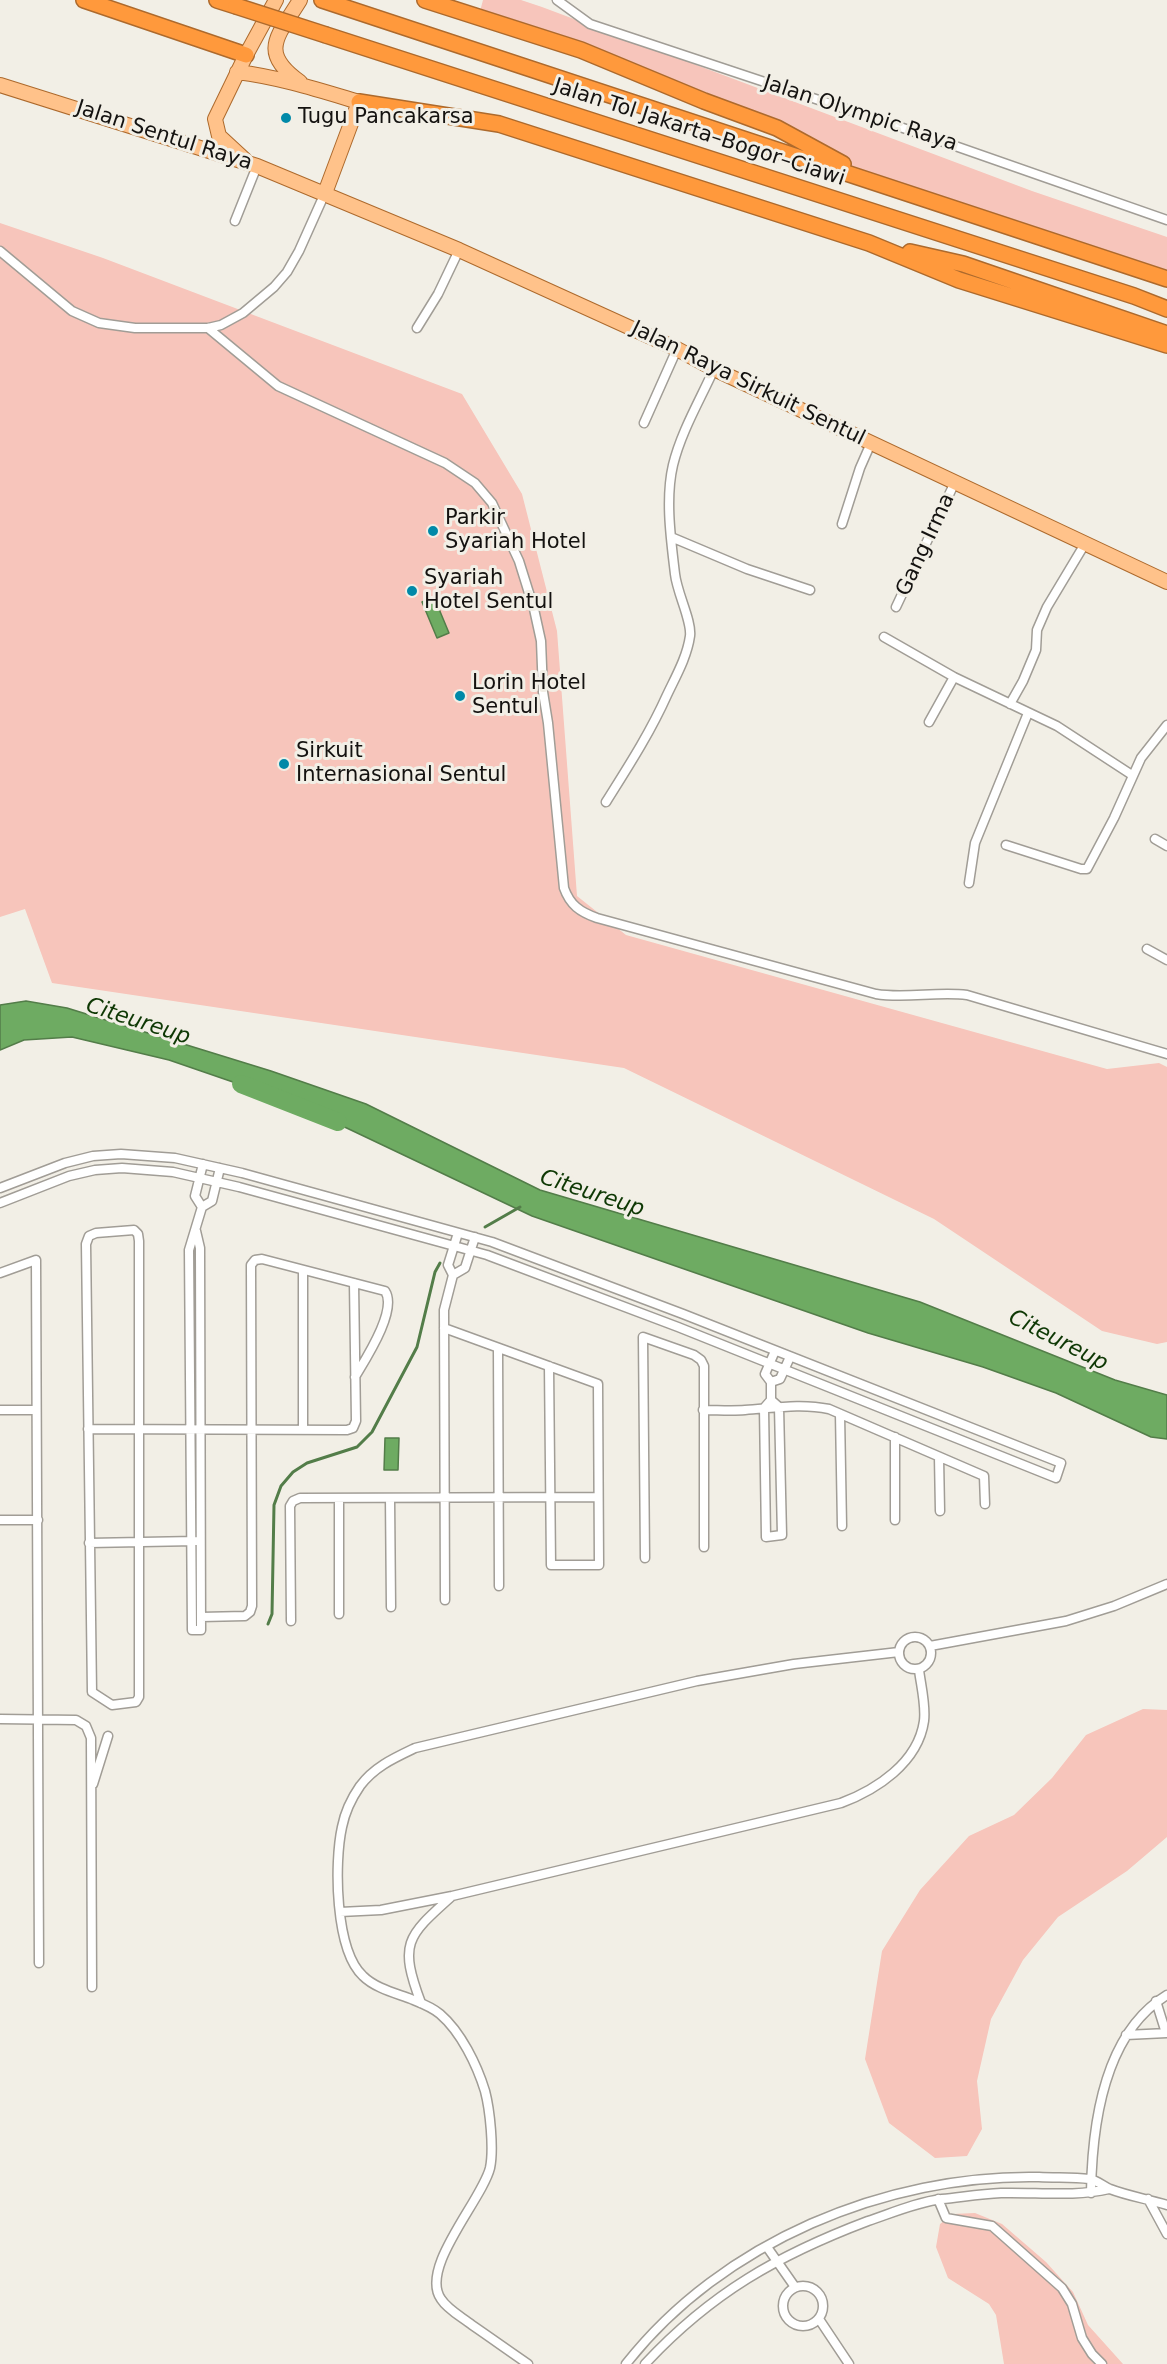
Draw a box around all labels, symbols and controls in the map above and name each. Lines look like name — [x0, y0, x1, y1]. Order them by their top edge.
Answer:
street label: Jalan Olympic Raya — [760, 71, 960, 157]
street label: Jalan Tol Jakarta–Bogor–Ciawi — [550, 74, 848, 192]
street label: Jalan Sentul Raya — [73, 96, 255, 176]
place label: Tugu Pancakarsa — [298, 105, 474, 131]
marker: Tugu Pancakarsa — [279, 111, 293, 125]
street label: Jalan Raya Sirkuit Sentul — [627, 316, 869, 452]
street label: Gang Irma — [891, 490, 961, 600]
place label: Parkir Syariah Hotel — [445, 506, 587, 556]
marker: Parkir Syariah Hotel — [426, 524, 440, 538]
place label: Syariah Hotel Sentul — [424, 566, 553, 616]
marker: Syariah Hotel Sentul — [405, 584, 419, 598]
place label: Lorin Hotel Sentul — [472, 671, 586, 721]
marker: Lorin Hotel Sentul — [453, 689, 467, 703]
place label: Sirkuit Internasional Sentul — [296, 739, 506, 789]
marker: Sirkuit Internasional Sentul — [277, 757, 291, 771]
water label: Citeureup — [83, 993, 193, 1051]
water label: Citeureup — [537, 1165, 647, 1223]
water label: Citeureup — [1004, 1305, 1112, 1377]

